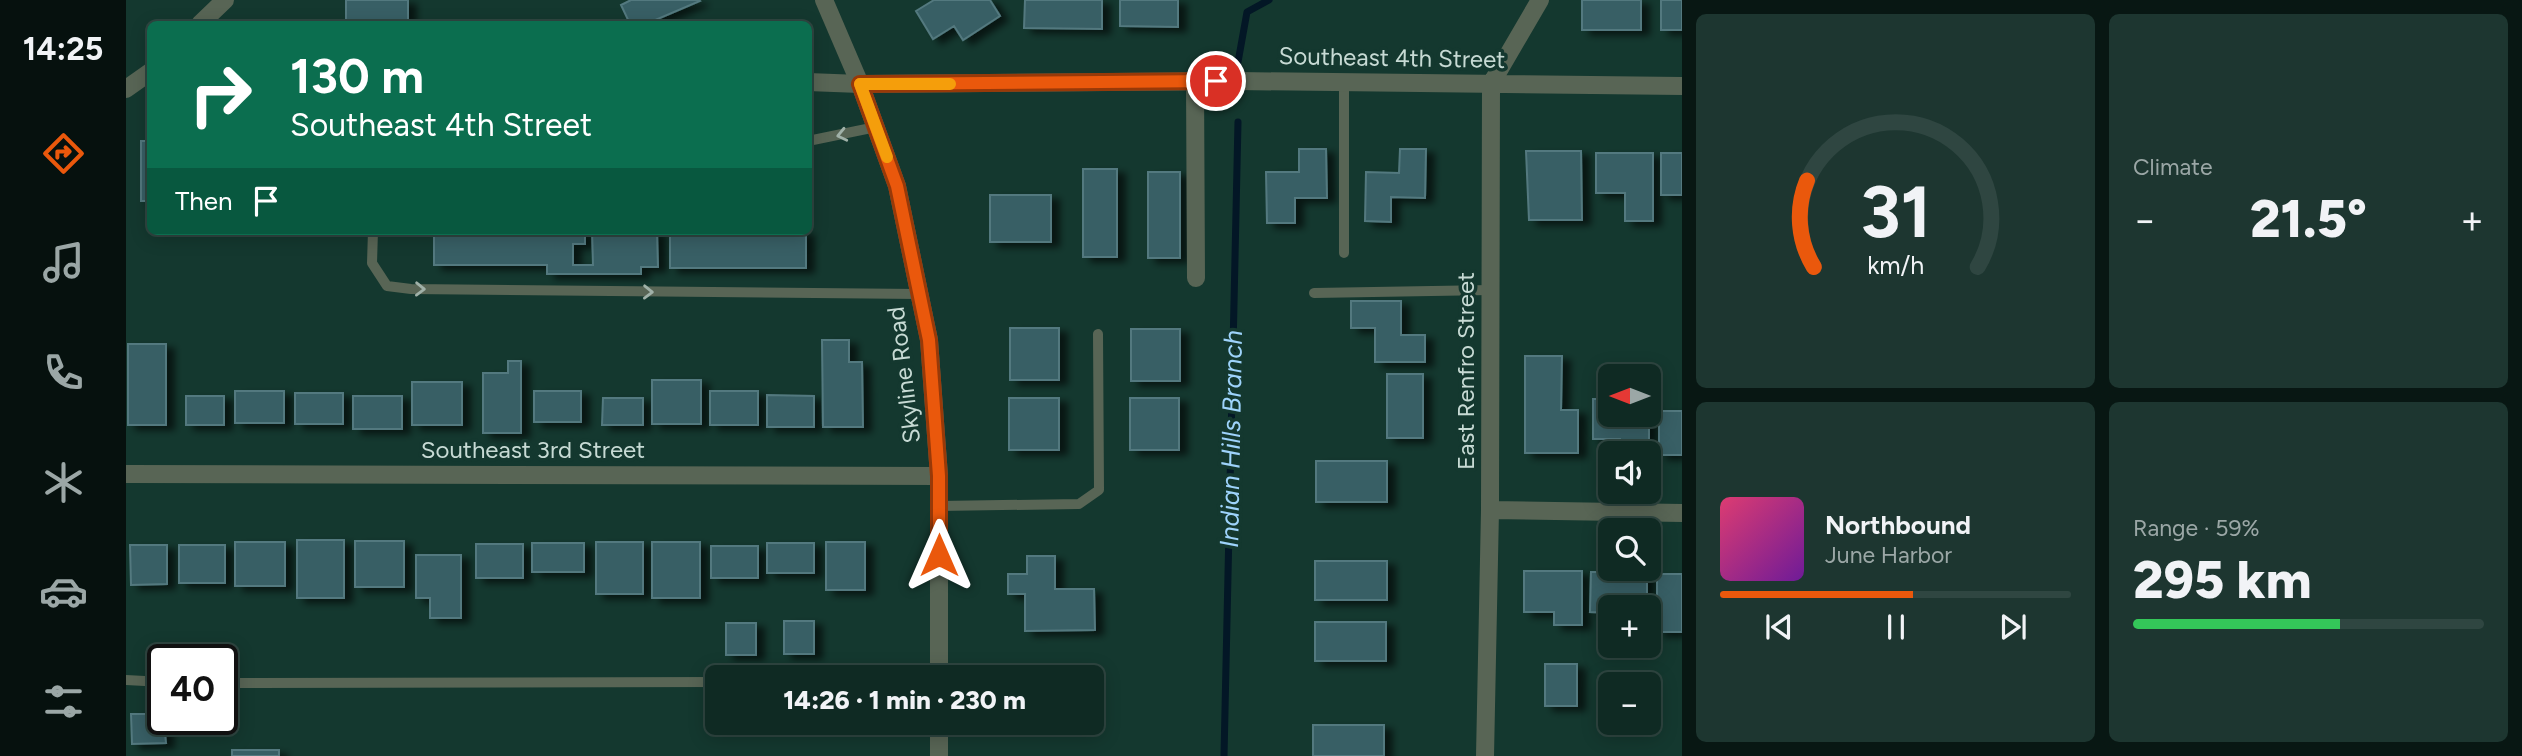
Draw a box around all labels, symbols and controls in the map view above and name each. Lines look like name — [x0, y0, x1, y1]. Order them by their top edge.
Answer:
text: 14:25 — [23, 30, 103, 68]
street label: Southeast 4th Street — [1278, 41, 1506, 74]
text: 130 m — [290, 46, 424, 105]
icon: right — [175, 49, 266, 140]
pin — [1186, 51, 1246, 111]
icon: arrive — [1197, 62, 1235, 100]
text: Southeast 4th Street — [290, 106, 592, 144]
one-way arrow — [836, 127, 848, 141]
icon: directions — [39, 129, 88, 178]
text: Climate — [2133, 153, 2212, 181]
text: 31 — [1860, 168, 1931, 255]
icon: arrive — [247, 182, 285, 220]
text: Then — [175, 185, 233, 217]
text: 21.5° — [2250, 188, 2367, 250]
text: − — [2133, 197, 2157, 243]
text: + — [2460, 197, 2484, 243]
icon: music — [39, 238, 88, 287]
text: km/h — [1867, 250, 1924, 280]
street label: East Renfro Street — [1451, 272, 1480, 470]
one-way arrow — [415, 281, 426, 297]
one-way arrow — [643, 284, 653, 300]
street label: Skyline Road — [881, 305, 926, 445]
water label: Indian Hills Branch — [1213, 330, 1249, 548]
icon: phone — [39, 348, 88, 397]
north arrow — [1598, 364, 1661, 427]
map controls — [1598, 364, 1661, 735]
street label: Southeast 3rd Street — [421, 435, 645, 464]
button: sound — [1598, 441, 1661, 504]
icon: climate — [39, 458, 88, 507]
text: Northbound — [1825, 509, 1971, 541]
text: Range · 59% — [2133, 514, 2260, 542]
position arrow — [902, 518, 976, 592]
button: search — [1598, 518, 1661, 581]
text: June Harbor — [1825, 541, 1952, 569]
text: 295 km — [2133, 549, 2312, 611]
icon: car — [39, 567, 88, 616]
button: + — [1598, 595, 1661, 658]
icon: previous — [1760, 608, 1798, 646]
icon: pause — [1877, 608, 1915, 646]
icon: next — [1994, 608, 2032, 646]
speed limit sign: 40 — [147, 644, 238, 735]
button: − — [1598, 672, 1661, 735]
icon: filters — [39, 677, 88, 726]
text: 14:26 · 1 min · 230 m — [783, 684, 1026, 716]

